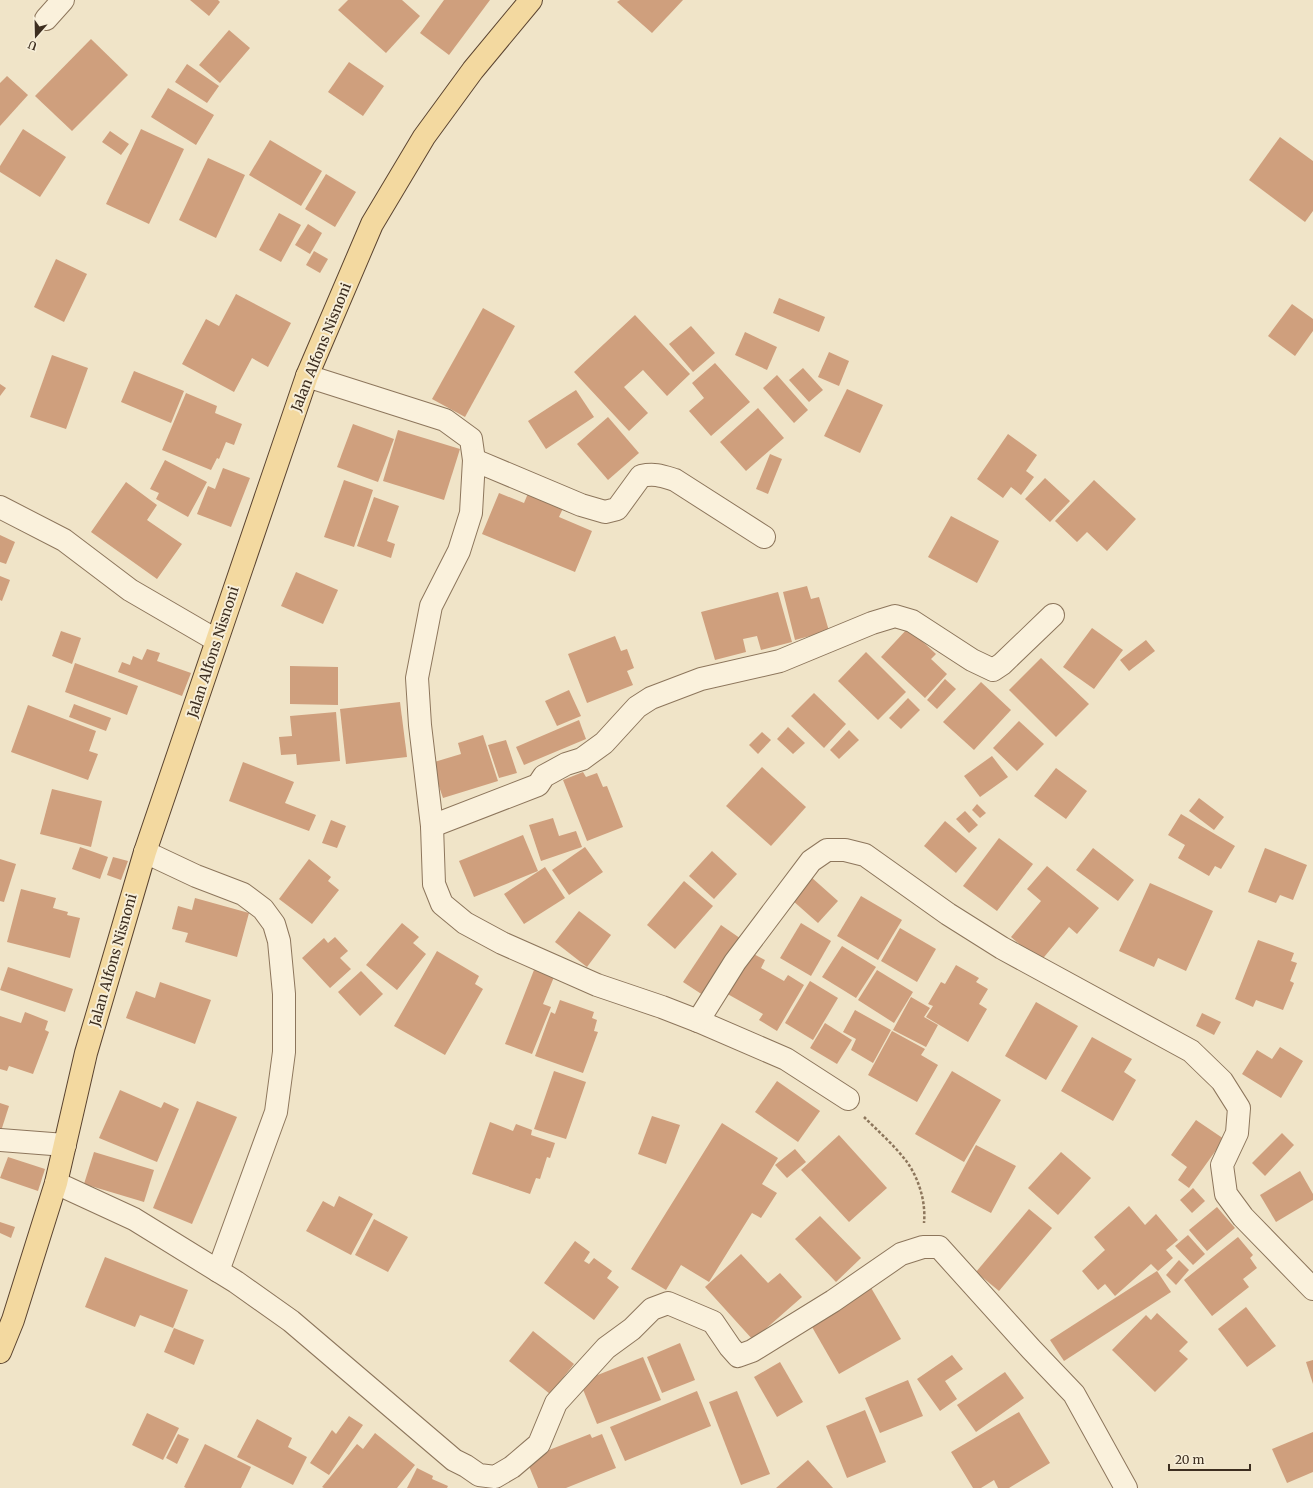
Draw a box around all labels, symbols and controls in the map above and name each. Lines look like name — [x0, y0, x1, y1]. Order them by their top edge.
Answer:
north arrow — [16, 16, 56, 56]
text: U — [26, 37, 39, 53]
street label: Jalan Alfons Nisnoni — [287, 280, 355, 415]
street label: Jalan Alfons Nisnoni — [183, 584, 243, 721]
street label: Jalan Alfons Nisnoni — [85, 891, 141, 1029]
scale bar — [1169, 1446, 1250, 1472]
text: 20 m — [1175, 1452, 1204, 1467]

